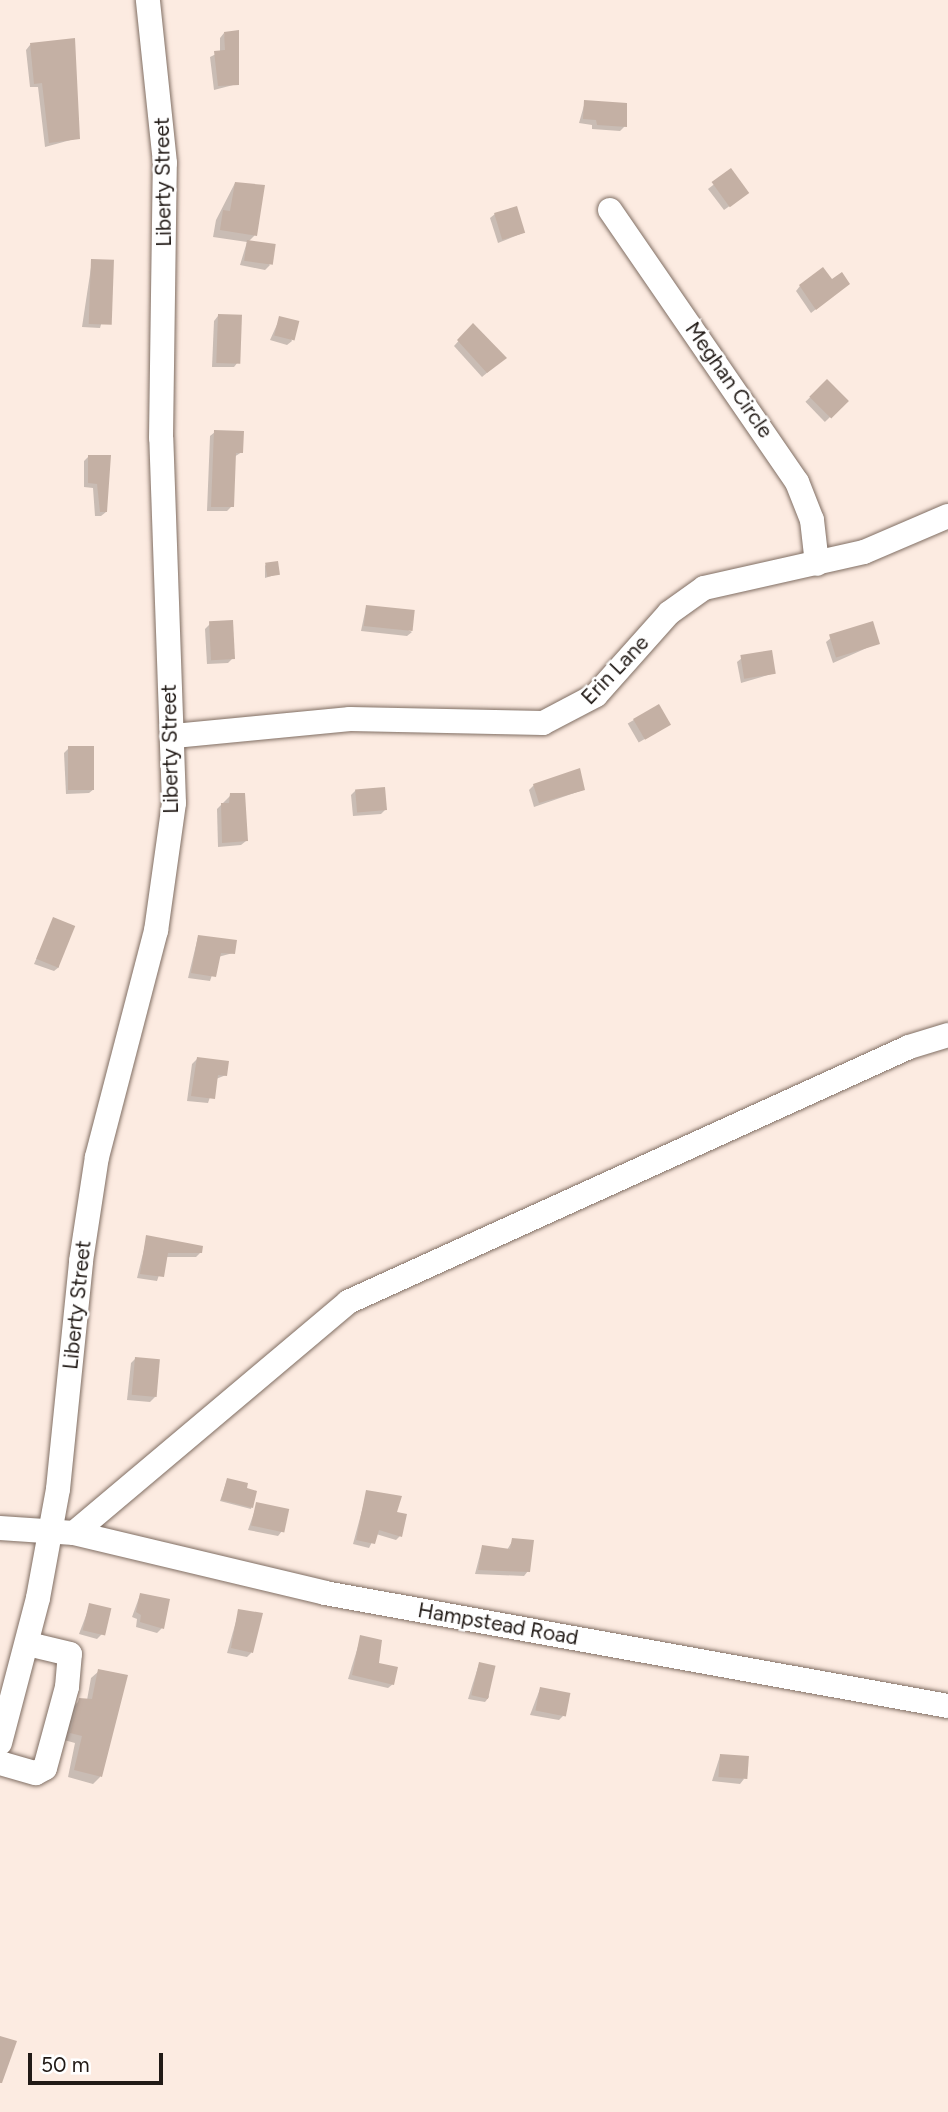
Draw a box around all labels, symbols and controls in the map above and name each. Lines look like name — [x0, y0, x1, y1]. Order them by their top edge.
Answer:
street label: Liberty Street — [149, 117, 177, 247]
street label: Meghan Circle — [680, 317, 778, 443]
street label: Erin Lane — [576, 630, 654, 710]
street label: Liberty Street — [156, 684, 184, 814]
street label: Liberty Street — [58, 1239, 96, 1371]
street label: Hampstead Road — [416, 1597, 580, 1651]
scale bar — [32, 2038, 166, 2082]
text: 50 m — [41, 2052, 90, 2077]

